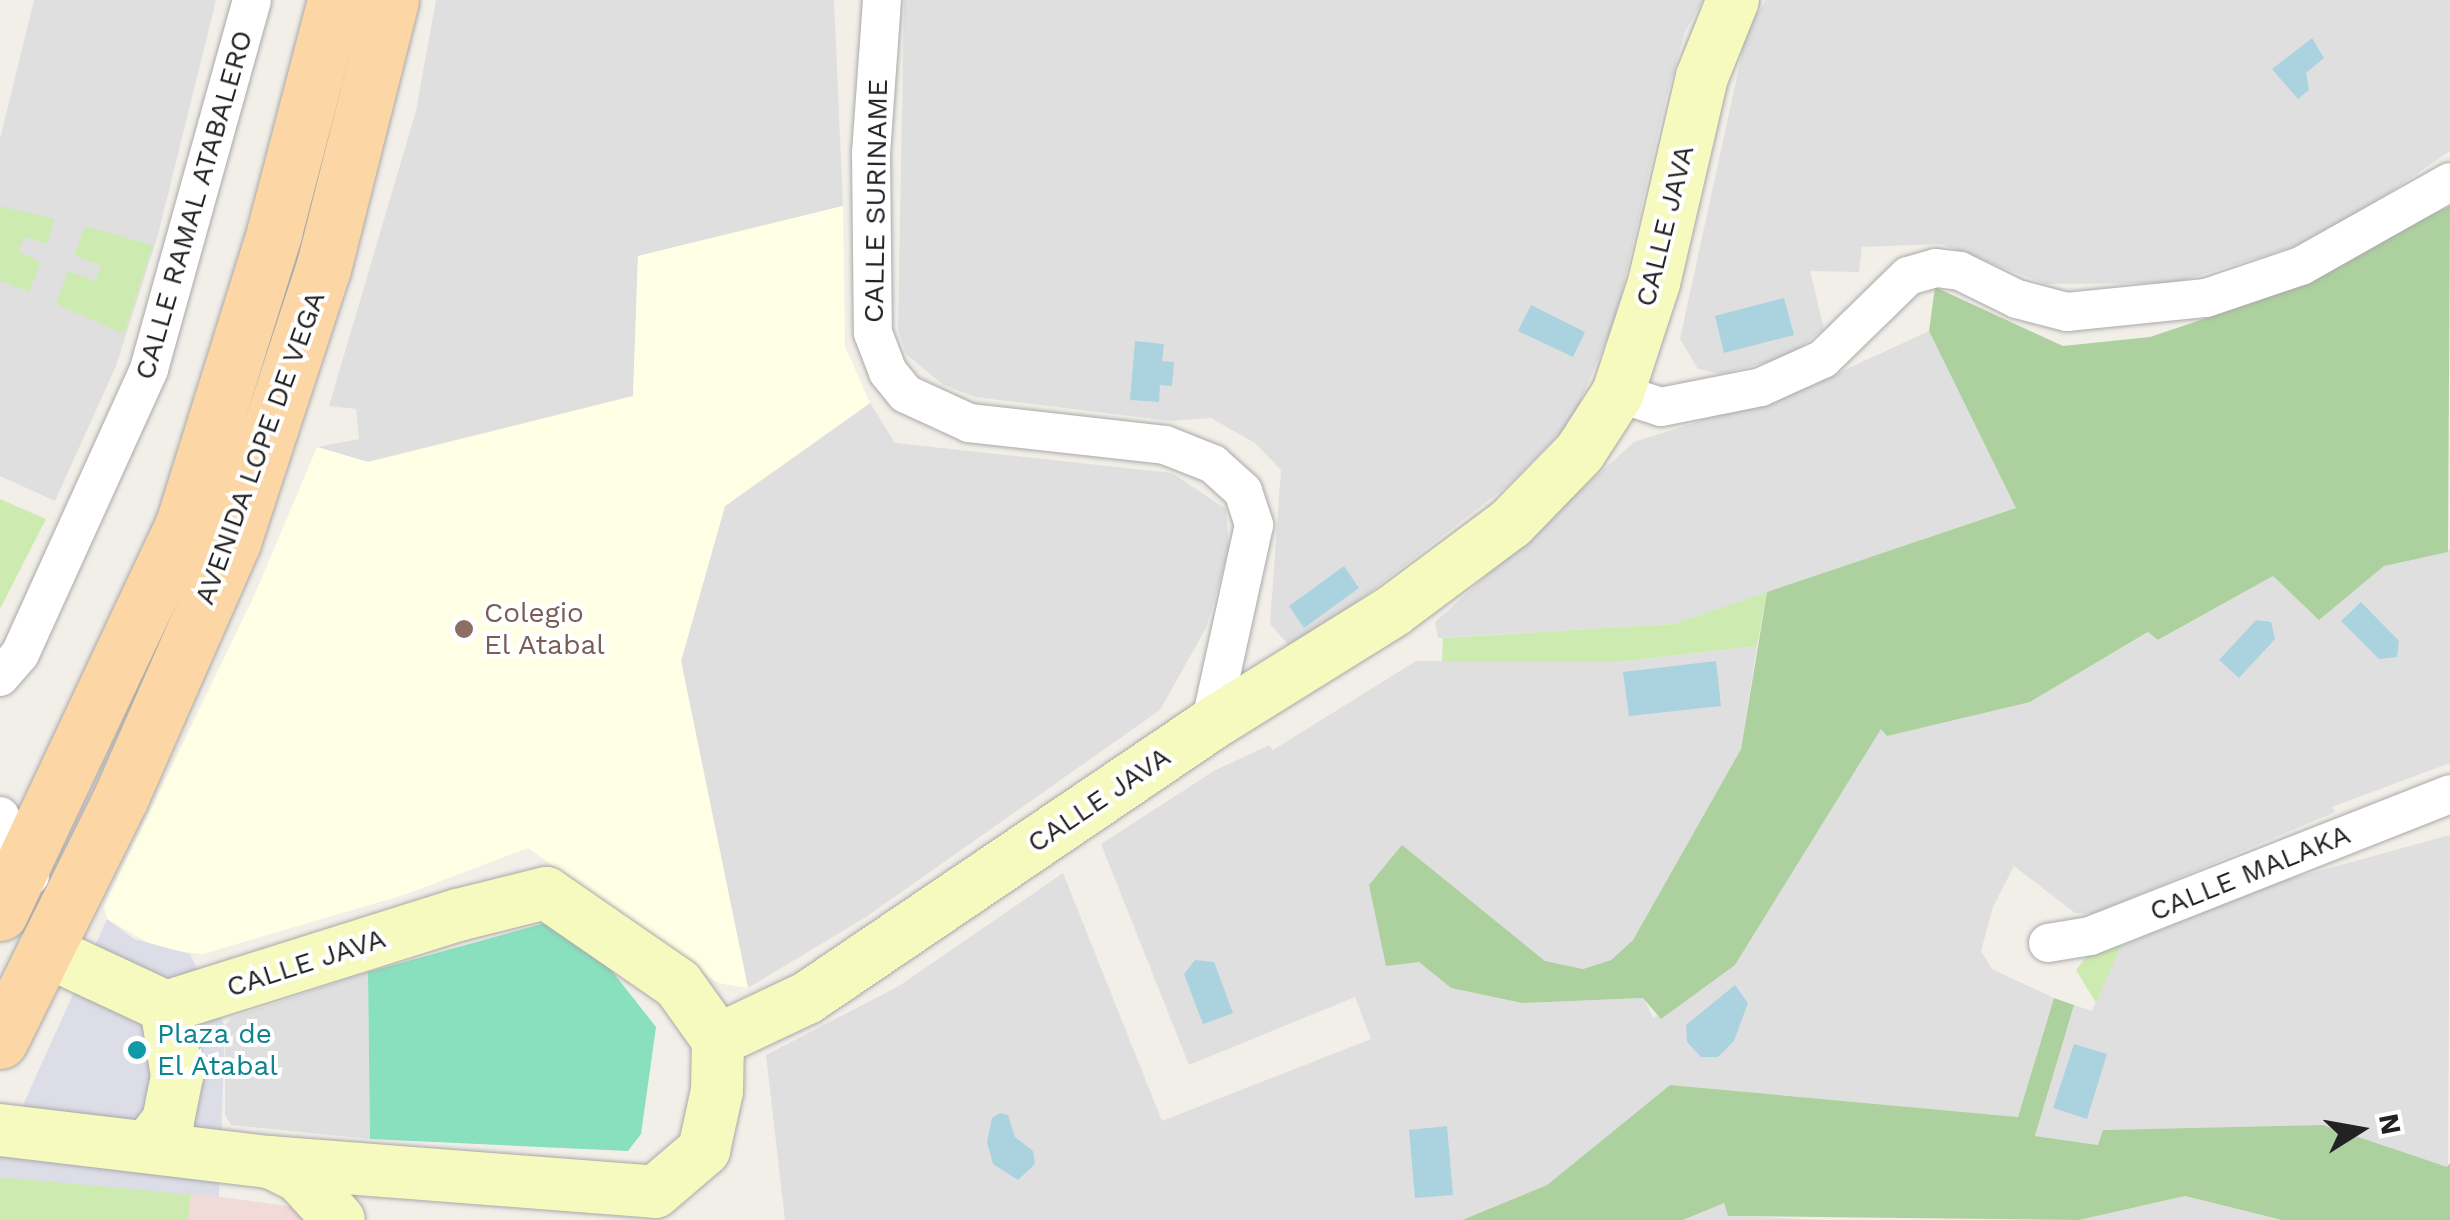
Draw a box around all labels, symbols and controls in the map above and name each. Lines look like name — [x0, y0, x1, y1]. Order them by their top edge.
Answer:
street label: CALLE RAMAL ATABALERO — [128, 26, 260, 384]
street label: CALLE SURINAME — [857, 79, 895, 323]
street label: CALLE JAVA — [1629, 142, 1701, 310]
street label: AVENIDA LOPE DE VEGA — [187, 286, 333, 610]
place label: Colegio El Atabal — [484, 596, 607, 662]
marker: Colegio El Atabal — [453, 618, 475, 640]
street label: CALLE JAVA — [1021, 740, 1177, 860]
street label: CALLE MALAKA — [2145, 818, 2355, 928]
street label: CALLE JAVA — [222, 921, 390, 1005]
place label: Plaza de El Atabal — [157, 1017, 280, 1083]
marker: Plaza de El Atabal — [126, 1039, 148, 1061]
north arrow — [2310, 1080, 2410, 1180]
text: N — [2372, 1111, 2408, 1138]

